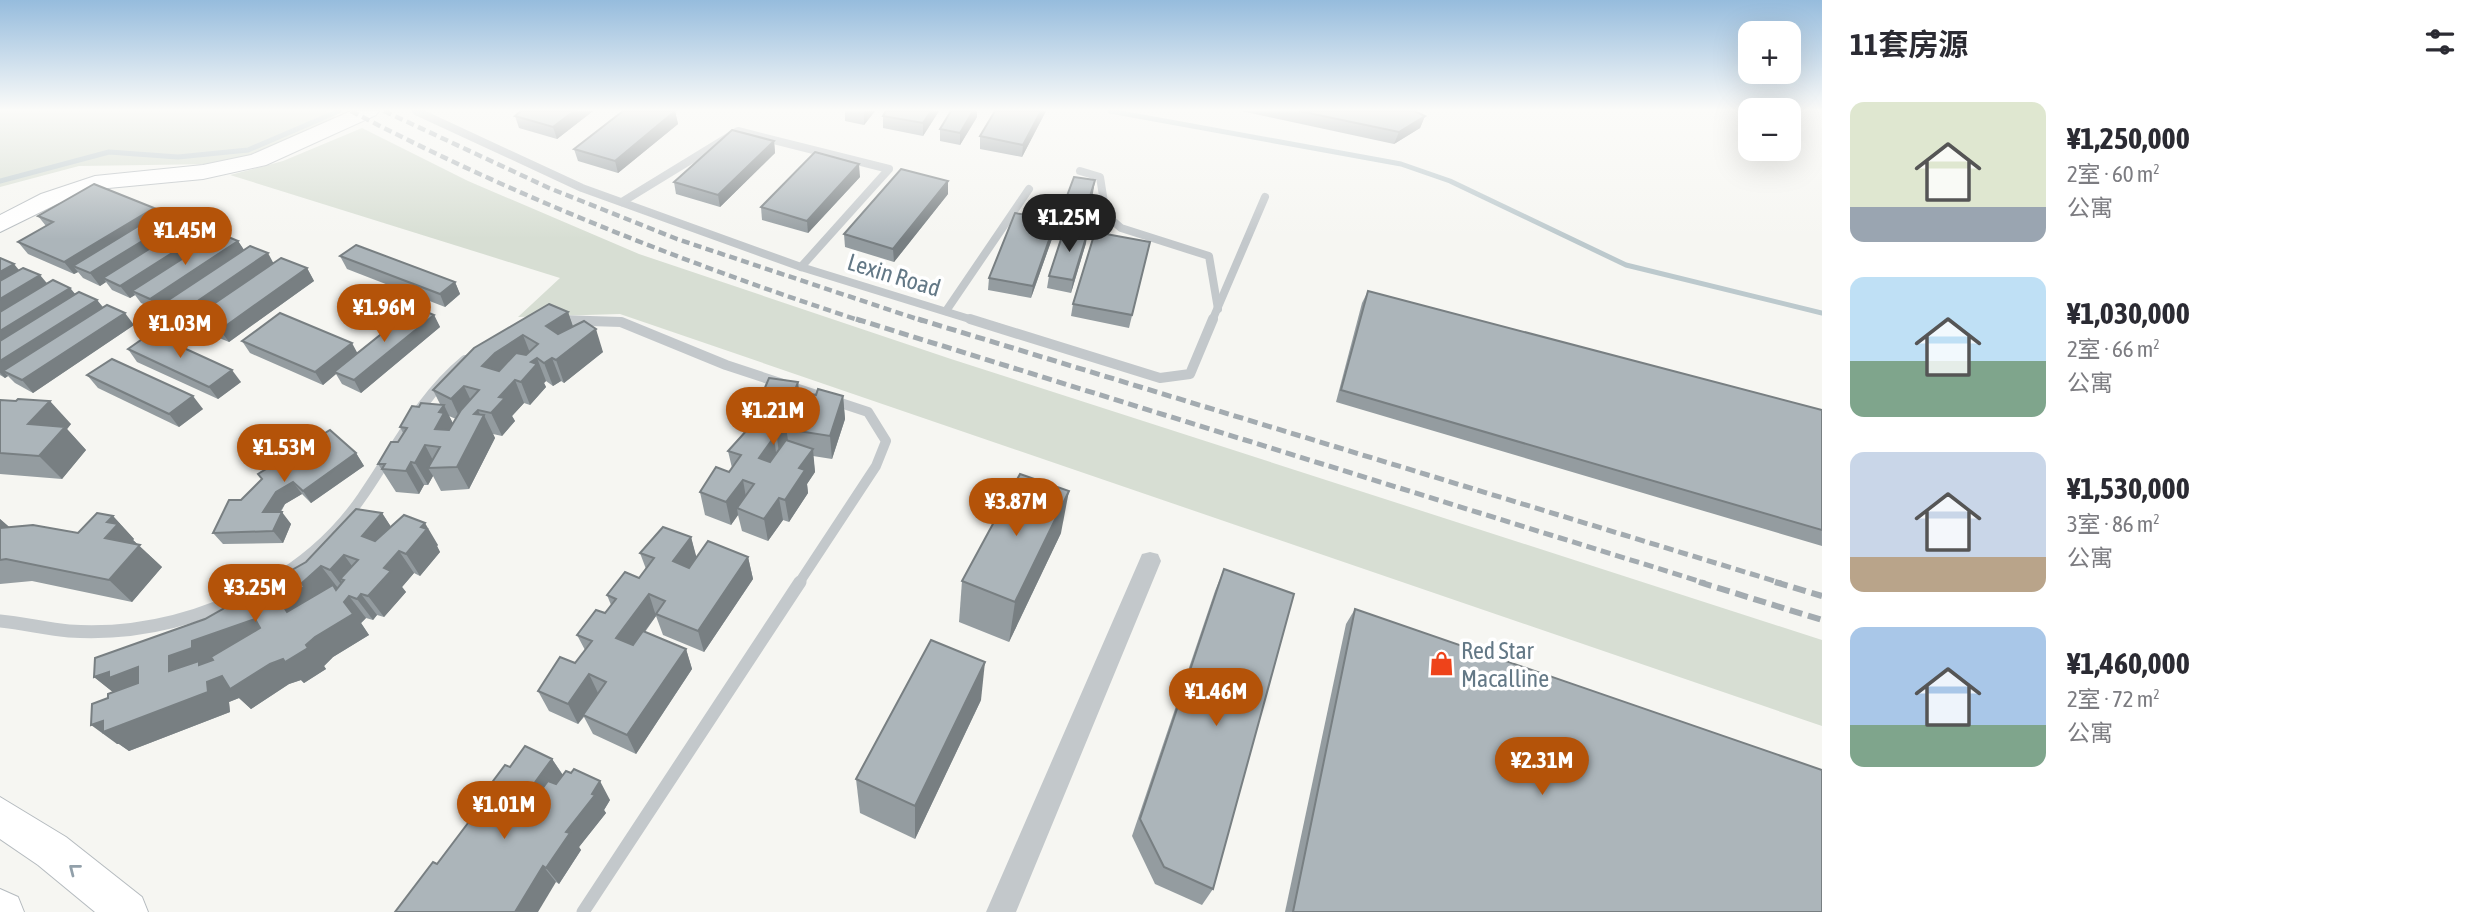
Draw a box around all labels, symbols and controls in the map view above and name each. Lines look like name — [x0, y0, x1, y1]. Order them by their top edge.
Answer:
map controls — [1738, 21, 1801, 161]
button: + — [1738, 21, 1801, 84]
icon: filters — [2421, 23, 2459, 61]
text: 11套房源 — [1850, 27, 1968, 61]
button: − — [1738, 98, 1801, 161]
text: ¥1,250,000 — [2067, 121, 2190, 155]
icon: home — [1906, 130, 1990, 214]
text: 2室 · 60 m² — [2067, 161, 2160, 187]
pin: ¥1.25M — [1012, 194, 1126, 254]
text: 公寓 — [2067, 195, 2113, 221]
text: ¥1.25M — [1038, 204, 1100, 230]
pin: ¥1.45M — [128, 208, 242, 267]
text: ¥1.45M — [154, 217, 216, 243]
street label: Lexin Road — [844, 248, 944, 302]
pin: ¥1.96M — [327, 284, 441, 344]
text: ¥1.96M — [353, 294, 415, 320]
text: ¥1,030,000 — [2067, 296, 2190, 330]
pin: ¥1.03M — [123, 300, 237, 360]
icon: home — [1906, 305, 1990, 389]
text: ¥1.03M — [149, 310, 211, 336]
text: 2室 · 66 m² — [2067, 336, 2160, 362]
text: 公寓 — [2067, 370, 2113, 396]
pin: ¥1.21M — [716, 388, 830, 447]
text: ¥1.21M — [742, 397, 804, 423]
pin: ¥1.53M — [227, 424, 341, 484]
text: ¥1.53M — [253, 434, 315, 460]
text: ¥1,530,000 — [2067, 471, 2190, 505]
pin: ¥3.87M — [959, 478, 1073, 538]
icon: home — [1906, 480, 1990, 564]
text: ¥3.87M — [985, 488, 1047, 514]
text: 3室 · 86 m² — [2067, 511, 2160, 537]
text: 公寓 — [2067, 545, 2113, 571]
pin: ¥3.25M — [198, 564, 312, 624]
text: ¥3.25M — [224, 574, 286, 600]
place label: Red Star Macalline — [1461, 637, 1549, 692]
text: ¥1,460,000 — [2067, 646, 2190, 680]
shop icon: Red Star Macalline — [1427, 650, 1455, 678]
icon: home — [1906, 655, 1990, 739]
pin: ¥1.46M — [1159, 668, 1273, 728]
text: ¥1.46M — [1185, 678, 1247, 704]
text: 2室 · 72 m² — [2067, 686, 2160, 712]
text: 公寓 — [2067, 720, 2113, 746]
pin: ¥2.31M — [1485, 738, 1599, 797]
text: ¥2.31M — [1511, 747, 1573, 773]
pin: ¥1.01M — [447, 782, 561, 841]
text: ¥1.01M — [473, 791, 535, 817]
one-way arrow — [70, 864, 82, 877]

